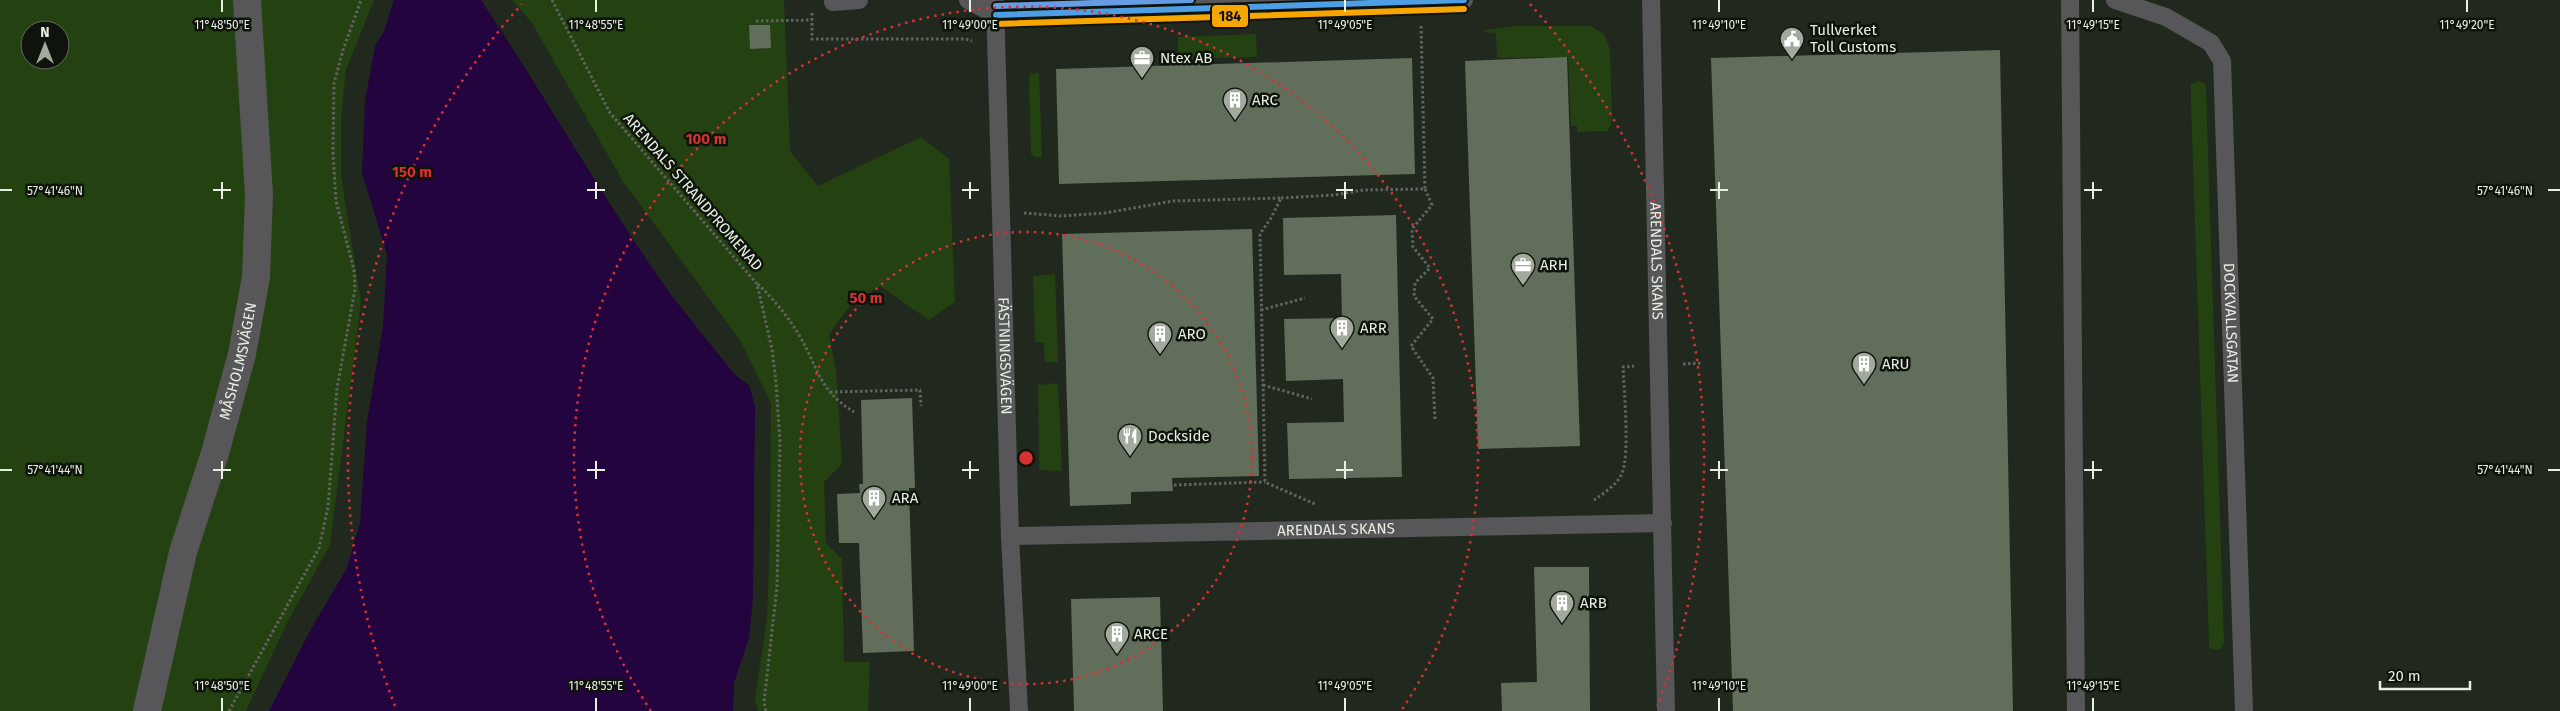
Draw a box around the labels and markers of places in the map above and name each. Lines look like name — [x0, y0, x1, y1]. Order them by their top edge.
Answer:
place label: Tullverket Toll Customs — [1810, 21, 1896, 56]
public building icon: Tullverket Toll Customs — [1779, 26, 1805, 60]
office icon: Ntex AB — [1129, 45, 1155, 79]
place label: Ntex AB — [1160, 49, 1212, 67]
building icon: ARC — [1222, 87, 1248, 121]
place label: ARC — [1252, 91, 1279, 109]
office icon: ARH — [1510, 252, 1536, 286]
place label: ARH — [1540, 256, 1568, 274]
building icon: ARR — [1329, 315, 1355, 349]
place label: ARR — [1360, 319, 1387, 337]
building icon: ARO — [1147, 321, 1173, 355]
place label: ARO — [1178, 325, 1206, 343]
building icon: ARU — [1851, 351, 1877, 385]
place label: ARU — [1882, 355, 1910, 373]
restaurant icon: Dockside — [1117, 423, 1143, 457]
place label: Dockside — [1148, 427, 1210, 445]
centre of rings — [1017, 449, 1035, 467]
building icon: ARA — [861, 485, 887, 519]
place label: ARA — [892, 489, 919, 507]
building icon: ARB — [1549, 590, 1575, 624]
place label: ARB — [1580, 594, 1607, 612]
building icon: ARCE — [1104, 621, 1130, 655]
place label: ARCE — [1134, 625, 1168, 643]

